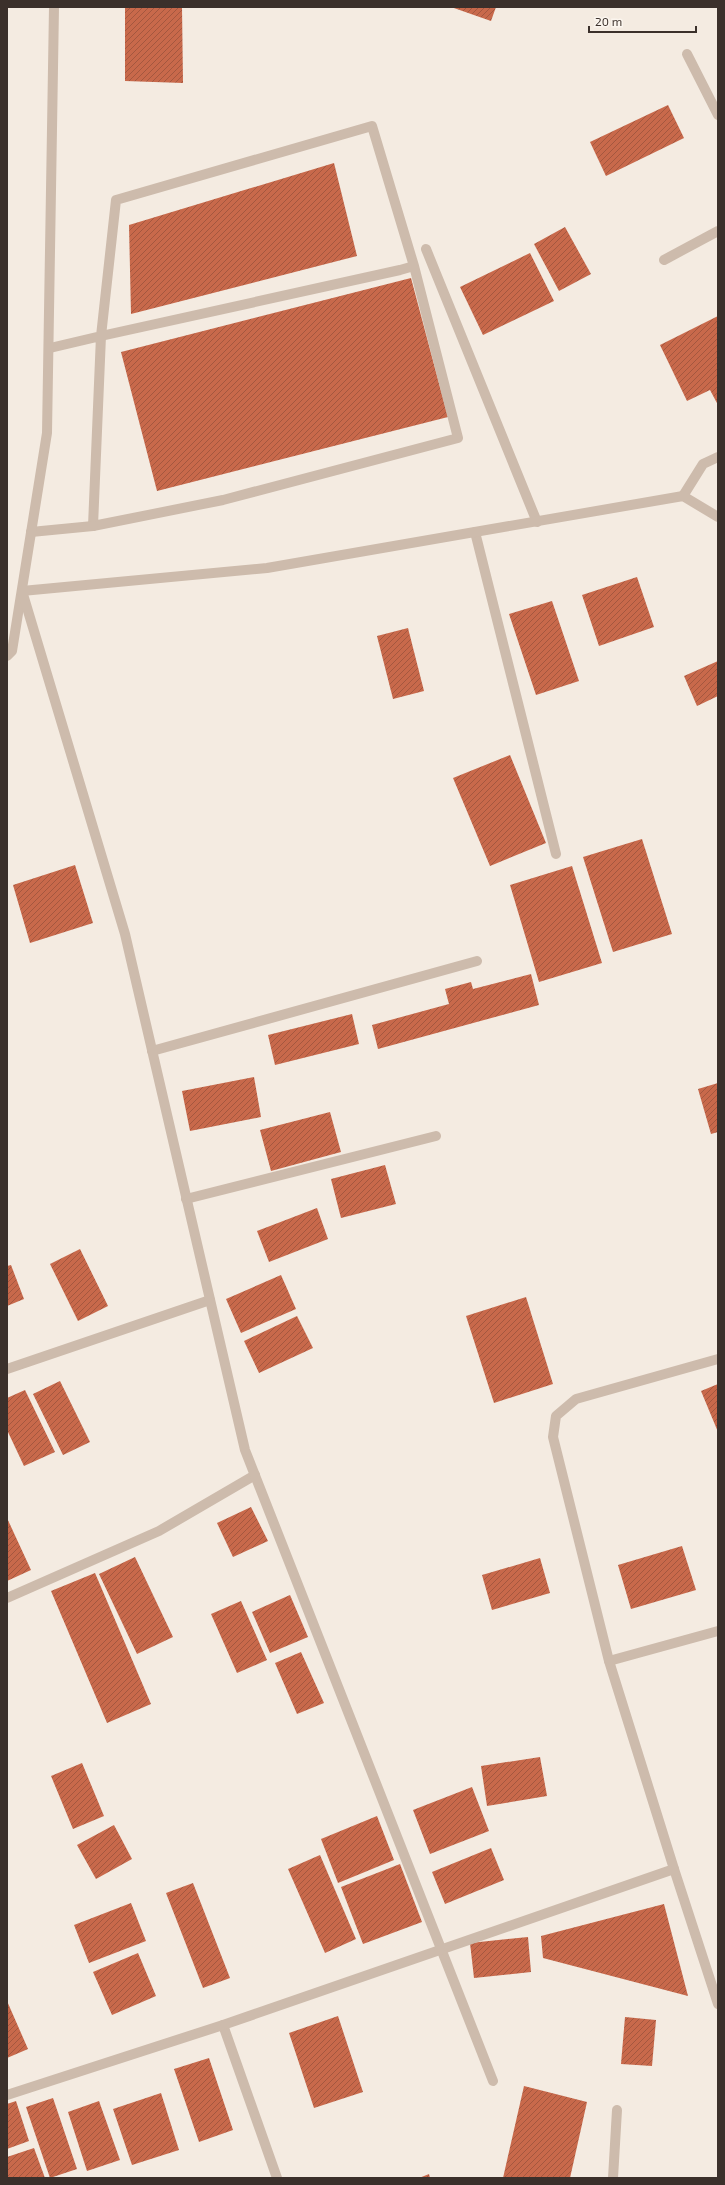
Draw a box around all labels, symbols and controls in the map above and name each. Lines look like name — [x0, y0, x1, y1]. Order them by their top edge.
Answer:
scale bar — [589, 8, 696, 34]
text: 20 m — [595, 14, 622, 28]

